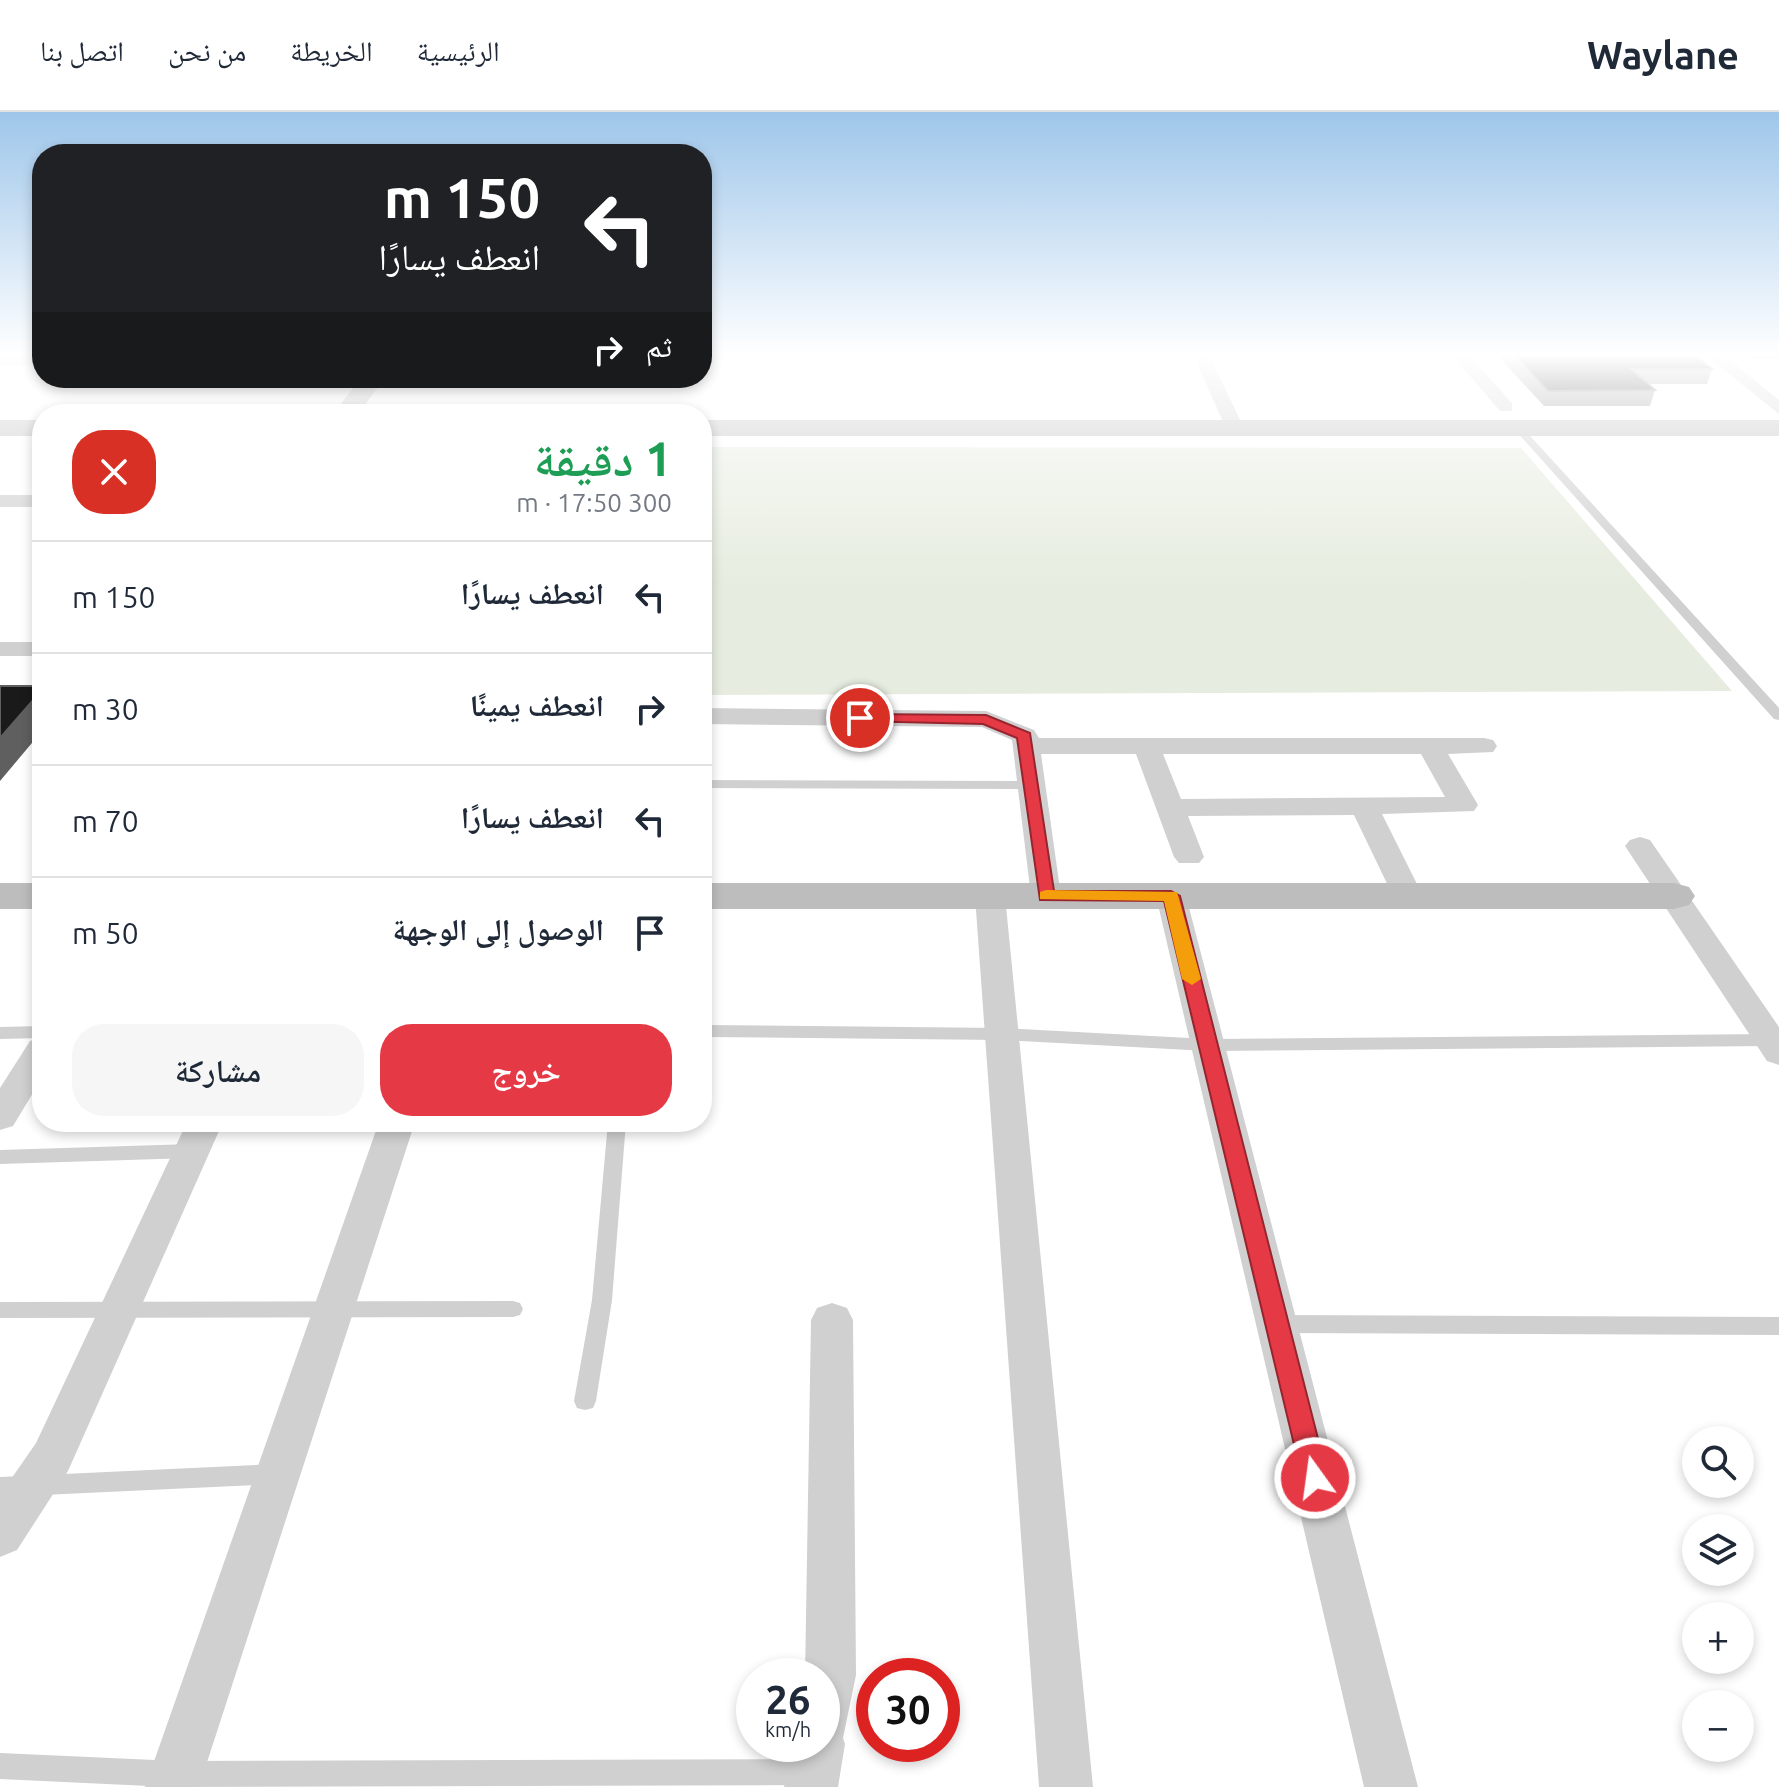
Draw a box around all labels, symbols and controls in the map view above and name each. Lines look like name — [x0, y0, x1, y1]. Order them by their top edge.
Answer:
text: Waylane — [1587, 34, 1739, 76]
text: اتصل بنا — [40, 35, 124, 66]
text: من نحن — [168, 35, 246, 66]
text: الخريطة — [290, 35, 373, 66]
text: الرئيسية — [417, 35, 500, 66]
text: 150 m — [384, 166, 540, 229]
icon: left — [568, 176, 672, 280]
text: انعطف يسارًا — [379, 236, 540, 277]
icon: right — [586, 328, 630, 372]
text: ثم — [646, 329, 672, 363]
button: close — [72, 430, 156, 514]
text: 1 دقيقة — [534, 431, 672, 485]
text: 300 m · 17:50 — [516, 488, 672, 517]
icon: left — [628, 575, 672, 619]
text: انعطف يسارًا — [461, 576, 604, 610]
text: 150 m — [72, 580, 156, 614]
pin — [826, 684, 894, 752]
icon: right — [628, 687, 672, 731]
text: انعطف يمينًا — [470, 688, 604, 722]
text: 30 m — [72, 692, 139, 726]
icon: arrive — [838, 696, 882, 740]
icon: left — [628, 799, 672, 843]
text: انعطف يسارًا — [461, 800, 604, 834]
text: 70 m — [72, 804, 139, 838]
icon: arrive — [628, 911, 672, 955]
text: الوصول إلى الوجهة — [393, 912, 604, 946]
text: 50 m — [72, 916, 139, 950]
button: مشاركة — [72, 1024, 364, 1116]
button: خروج — [380, 1024, 672, 1116]
map controls — [1682, 1426, 1754, 1762]
button: search — [1682, 1426, 1754, 1498]
position arrow — [1273, 1436, 1357, 1520]
button: layers — [1682, 1514, 1754, 1586]
button: + — [1682, 1602, 1754, 1674]
speed limit sign: 30 — [856, 1658, 960, 1762]
text: 26 — [765, 1677, 811, 1722]
button: − — [1682, 1690, 1754, 1762]
text: km/h — [765, 1718, 811, 1741]

